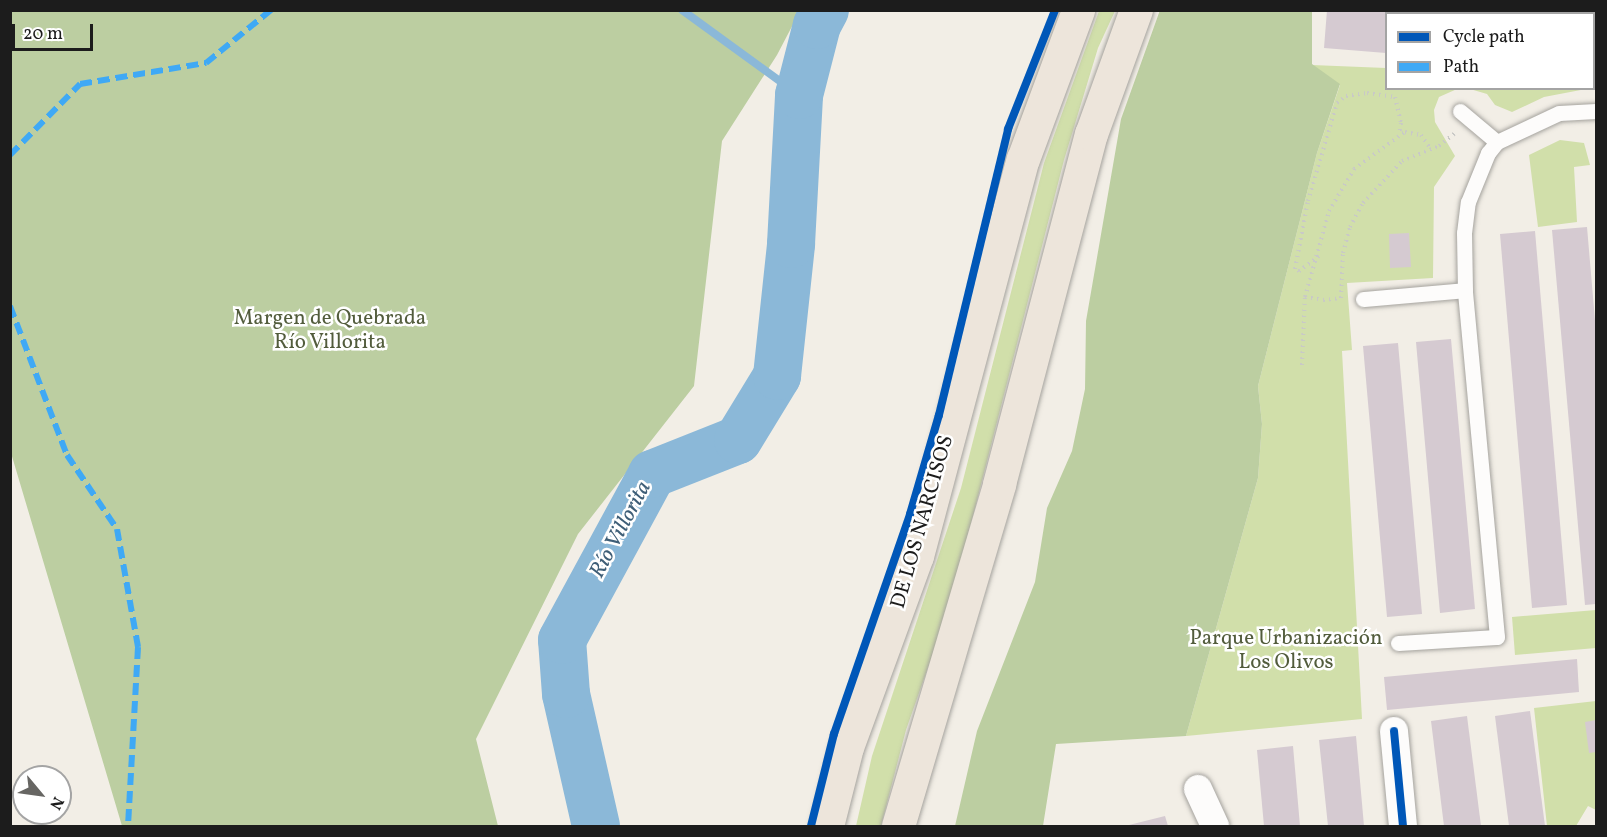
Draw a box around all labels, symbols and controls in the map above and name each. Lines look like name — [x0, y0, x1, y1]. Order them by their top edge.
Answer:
scale bar — [15, 12, 96, 50]
legend — [1385, 12, 1595, 90]
text: 20 m — [23, 22, 63, 47]
text: Cycle path — [1443, 25, 1525, 50]
text: Path — [1443, 55, 1479, 80]
park label: Margen de Quebrada Río Villorita — [234, 306, 426, 356]
street label: DE LOS NARCISOS — [886, 432, 960, 612]
water label: Río Villorita — [585, 477, 657, 583]
park label: Parque Urbanización Los Olivos — [1189, 626, 1383, 676]
north arrow — [12, 765, 72, 825]
text: N — [44, 792, 68, 813]

